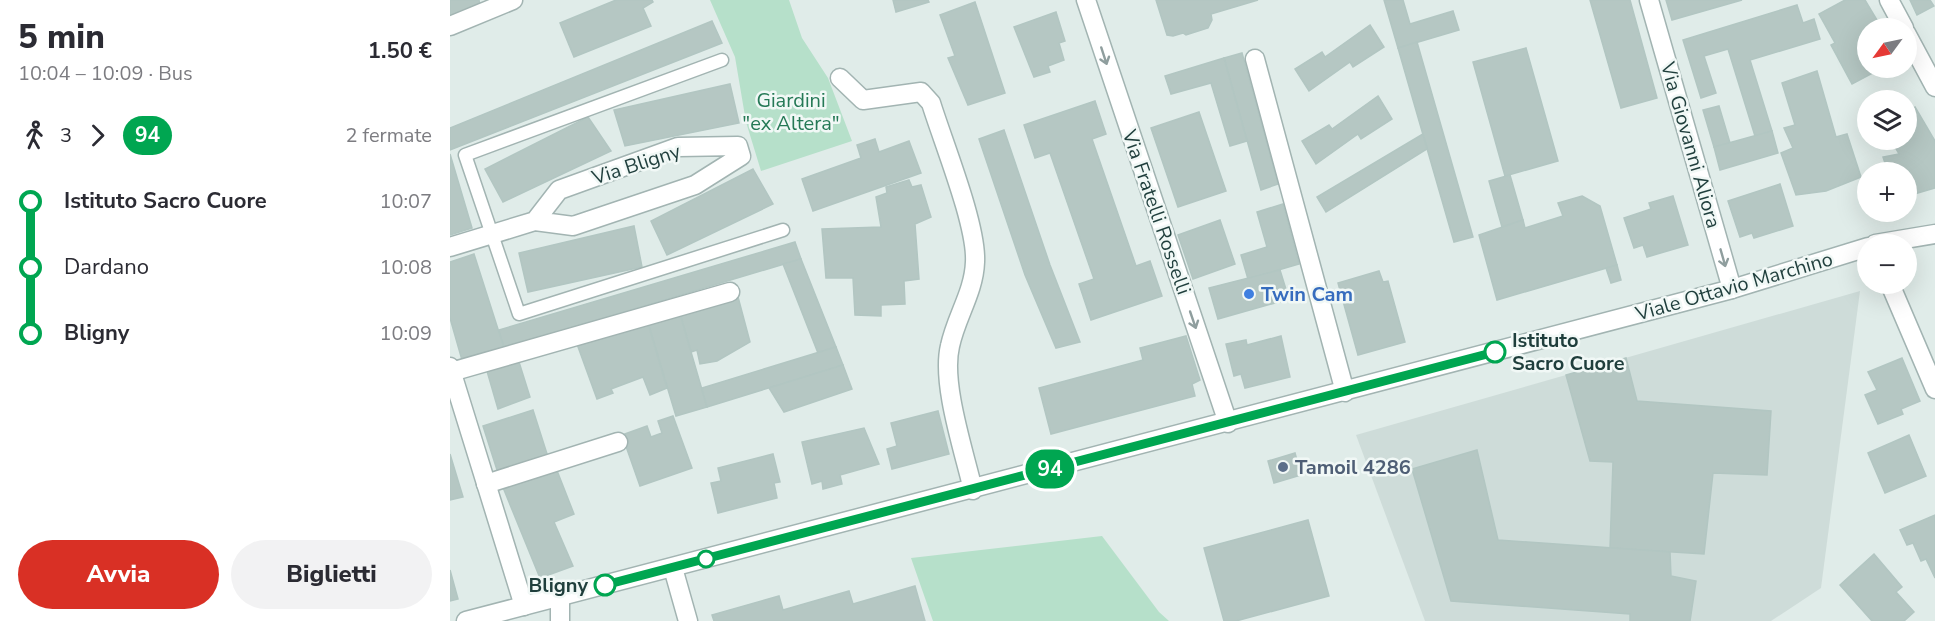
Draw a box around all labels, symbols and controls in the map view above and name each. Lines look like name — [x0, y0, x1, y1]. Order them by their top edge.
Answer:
text: 5 min — [18, 15, 105, 60]
north arrow — [1857, 18, 1917, 78]
map controls — [1857, 18, 1917, 294]
text: 1.50 € — [368, 36, 432, 66]
one-way arrow — [1100, 46, 1111, 64]
street label: Via Giovanni Aliora — [1654, 58, 1727, 231]
text: 10:04 – 10:09 · Bus — [18, 60, 193, 87]
park label: Giardini "ex Altera" — [742, 87, 840, 137]
button: layers — [1857, 90, 1917, 150]
icon: walk — [18, 119, 51, 152]
icon: forward — [81, 119, 114, 152]
text: 94 — [135, 121, 160, 149]
text: 3 — [60, 122, 72, 149]
text: 2 fermate — [345, 122, 432, 149]
street label: Via Fratelli Rosselli — [1115, 125, 1197, 298]
street label: Via Bligny — [588, 137, 685, 192]
button: + — [1857, 162, 1917, 222]
text: Istituto Sacro Cuore — [64, 186, 267, 216]
text: 10:07 — [379, 188, 432, 215]
button: − — [1857, 234, 1917, 294]
street label: Viale Ottavio Marchino — [1631, 245, 1836, 328]
one-way arrow — [1718, 248, 1729, 267]
text: Dardano — [64, 252, 149, 282]
text: 10:08 — [379, 254, 432, 281]
place label: Twin Cam — [1261, 281, 1353, 308]
marker: Twin Cam — [1242, 287, 1256, 301]
one-way arrow — [1188, 310, 1199, 329]
text: Bligny — [64, 318, 129, 348]
text: 10:09 — [379, 320, 432, 347]
place label: Istituto Sacro Cuore — [1512, 327, 1625, 377]
marker: Istituto Sacro Cuore — [1484, 341, 1506, 363]
line badge: 94 — [1023, 450, 1077, 488]
place label: Tamoil 4286 — [1295, 454, 1411, 481]
text: 94 — [1037, 455, 1063, 483]
marker: Tamoil 4286 — [1276, 460, 1290, 474]
button: Avvia — [18, 540, 219, 609]
button: Biglietti — [231, 540, 432, 609]
unlabelled marker — [697, 550, 715, 568]
place label: Bligny — [529, 572, 588, 599]
marker: Bligny — [594, 574, 616, 596]

